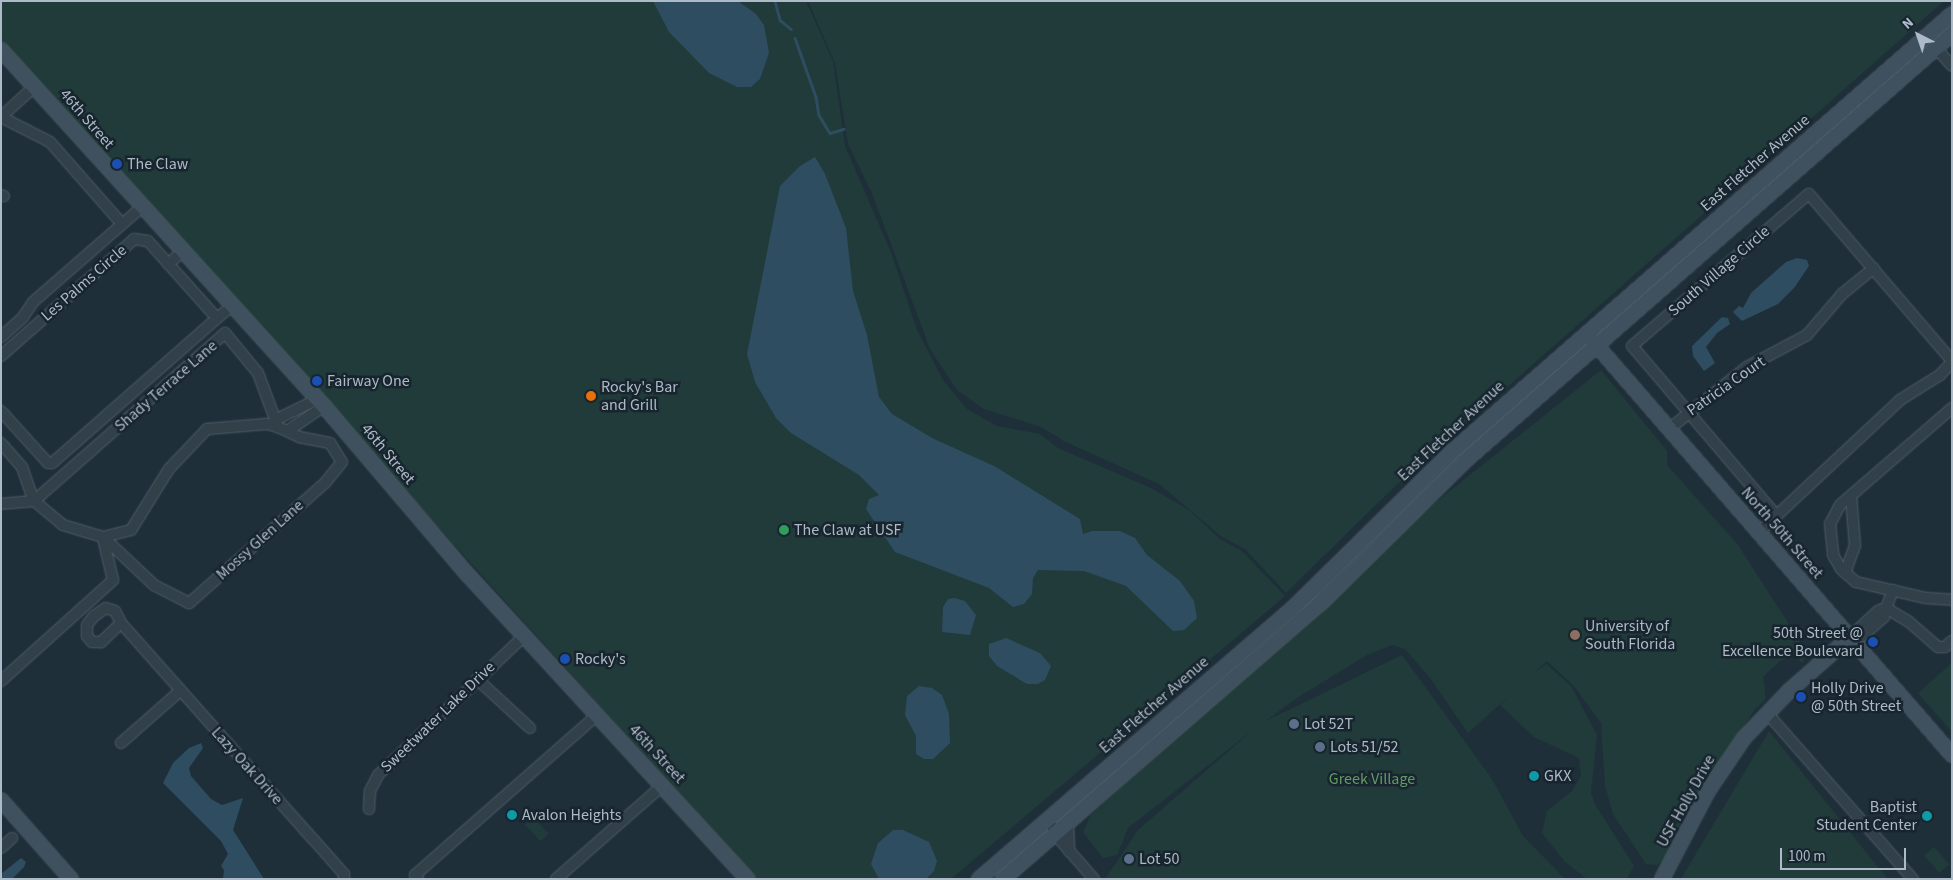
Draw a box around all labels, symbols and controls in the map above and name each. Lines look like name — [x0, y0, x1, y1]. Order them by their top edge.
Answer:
north arrow — [1893, 10, 1943, 60]
text: N — [1898, 13, 1918, 34]
street label: 46th Street — [56, 85, 118, 153]
street label: East Fletcher Avenue — [1696, 110, 1814, 216]
place label: The Claw — [127, 154, 188, 174]
marker: The Claw — [111, 158, 123, 170]
street label: South Village Circle — [1664, 222, 1774, 320]
street label: Les Palms Circle — [37, 241, 131, 325]
street label: Shady Terrace Lane — [111, 336, 221, 436]
street label: Patricia Court — [1683, 352, 1769, 420]
place label: Fairway One — [327, 371, 410, 391]
marker: Fairway One — [311, 375, 323, 387]
place label: Rocky's Bar and Grill — [601, 377, 678, 415]
street label: East Fletcher Avenue — [1394, 377, 1508, 485]
marker: Rocky's Bar and Grill — [585, 390, 597, 402]
street label: 46th Street — [357, 420, 419, 488]
street label: North 50th Street — [1737, 483, 1827, 583]
street label: Mossy Glen Lane — [212, 496, 308, 584]
place label: The Claw at USF — [794, 520, 901, 540]
marker: The Claw at USF — [778, 524, 790, 536]
place label: University of South Florida — [1585, 616, 1675, 654]
place label: 50th Street @ Excellence Boulevard — [1722, 623, 1863, 661]
marker: University of South Florida — [1569, 629, 1581, 641]
marker: 50th Street @ Excellence Boulevard — [1867, 636, 1879, 648]
place label: Rocky's — [575, 649, 626, 669]
street label: East Fletcher Avenue — [1095, 652, 1213, 758]
marker: Rocky's — [559, 653, 571, 665]
street label: Sweetwater Lake Drive — [377, 657, 499, 777]
place label: Holly Drive @ 50th Street — [1811, 678, 1901, 716]
marker: Holly Drive @ 50th Street — [1795, 691, 1807, 703]
place label: Lot 52T — [1304, 714, 1353, 734]
marker: Lot 52T — [1288, 718, 1300, 730]
street label: 46th Street — [625, 721, 689, 787]
street label: Lazy Oak Drive — [207, 723, 287, 809]
place label: Lots 51/52 — [1330, 737, 1399, 757]
marker: Lots 51/52 — [1314, 741, 1326, 753]
street label: USF Holly Drive — [1653, 752, 1719, 850]
place label: GKX — [1544, 766, 1571, 786]
park label: Greek Village — [1329, 769, 1415, 789]
marker: GKX — [1528, 770, 1540, 782]
place label: Baptist Student Center — [1816, 797, 1917, 835]
place label: Avalon Heights — [522, 805, 622, 825]
marker: Avalon Heights — [506, 809, 518, 821]
marker: Baptist Student Center — [1921, 810, 1933, 822]
scale bar — [1783, 838, 1909, 870]
text: 100 m — [1788, 846, 1826, 867]
place label: Lot 50 — [1139, 849, 1179, 869]
marker: Lot 50 — [1123, 853, 1135, 865]

